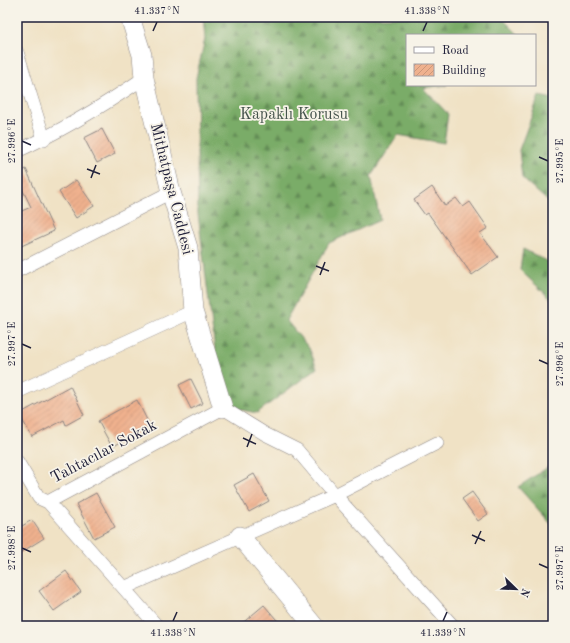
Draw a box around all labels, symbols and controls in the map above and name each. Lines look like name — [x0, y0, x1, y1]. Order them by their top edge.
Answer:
text: 41.337°N — [134, 6, 180, 16]
text: 41.338°N — [404, 6, 450, 16]
legend — [406, 34, 536, 86]
text: Road — [442, 45, 469, 57]
text: Building — [442, 65, 486, 77]
park label: Kapaklı Korusu — [240, 107, 349, 123]
text: 27.996°E — [7, 119, 17, 163]
street label: Mithatpaşa Caddesi — [147, 122, 195, 256]
text: 27.995°E — [555, 139, 565, 183]
text: 27.997°E — [7, 322, 17, 366]
text: 27.996°E — [555, 342, 565, 386]
street label: Tahtacılar Sokak — [48, 417, 160, 487]
text: 27.998°E — [7, 526, 17, 570]
text: 27.997°E — [555, 546, 565, 590]
north arrow — [496, 569, 536, 609]
text: N — [517, 586, 531, 599]
text: 41.338°N — [150, 628, 196, 638]
text: 41.339°N — [420, 628, 466, 638]

